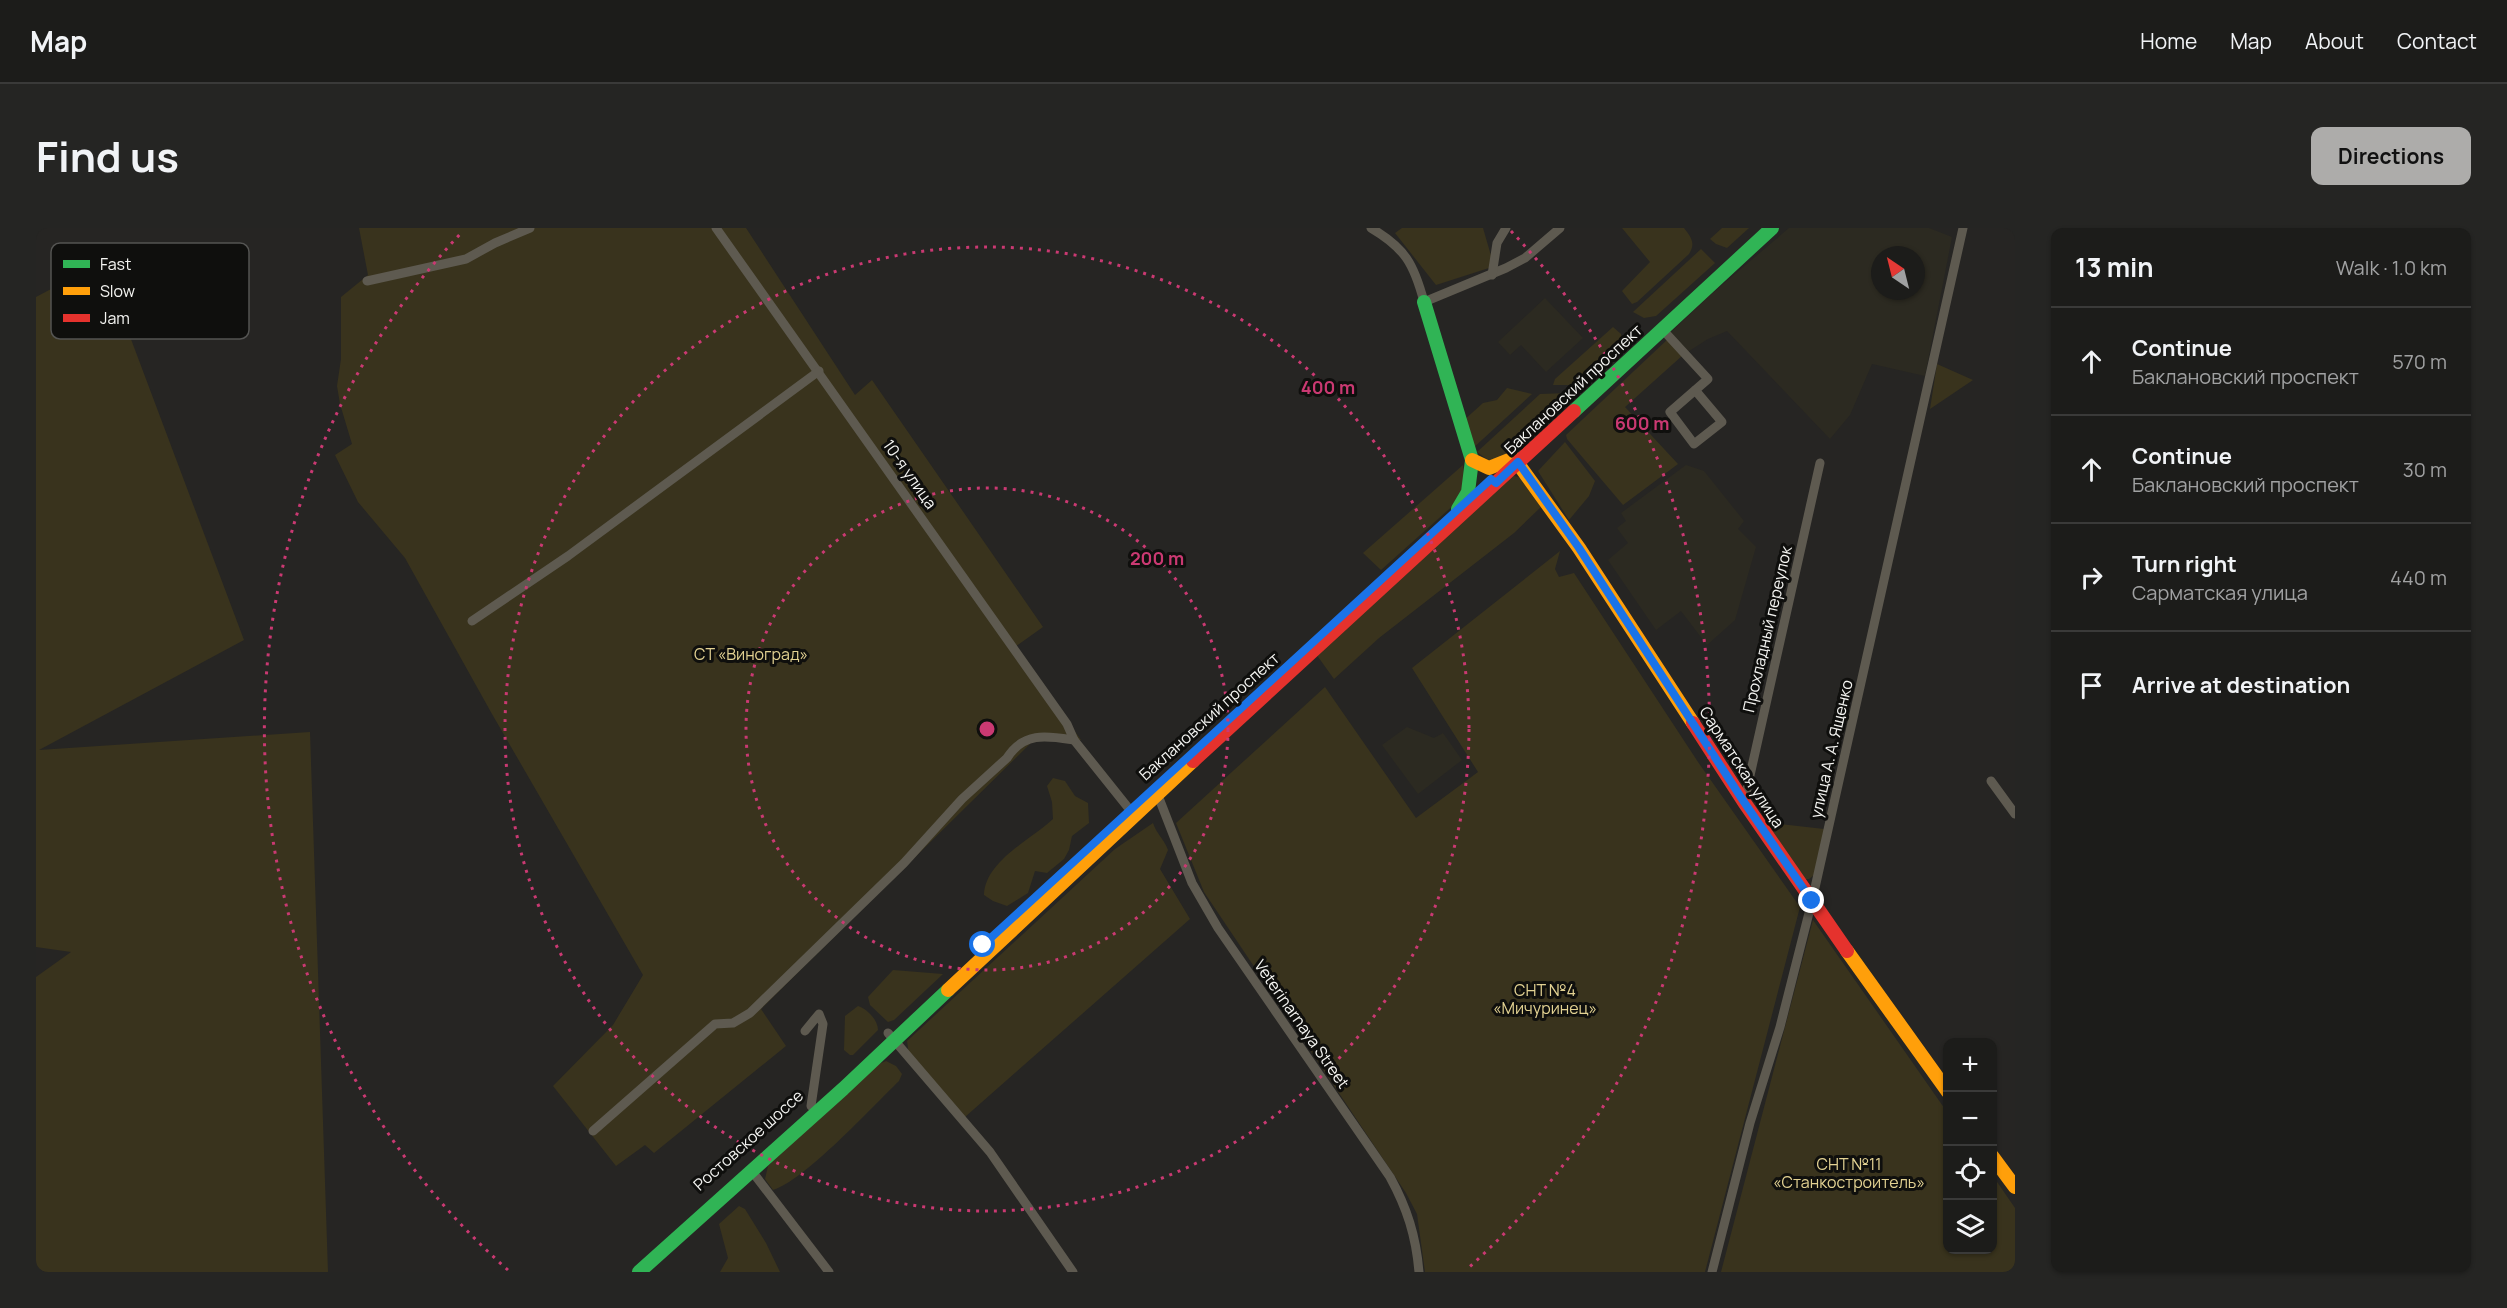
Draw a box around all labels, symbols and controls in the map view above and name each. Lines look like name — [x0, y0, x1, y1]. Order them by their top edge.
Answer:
text: Map — [30, 22, 87, 60]
text: Home — [2140, 27, 2197, 55]
text: Map — [2230, 27, 2272, 55]
text: About — [2305, 27, 2364, 55]
text: Contact — [2397, 27, 2477, 55]
text: Find us — [36, 127, 179, 185]
button: Directions — [2311, 127, 2471, 185]
legend — [51, 243, 249, 339]
north arrow — [1871, 246, 1925, 300]
text: 13 min — [2075, 249, 2154, 285]
text: Fast — [100, 253, 131, 275]
text: Walk · 1.0 km — [2336, 254, 2447, 281]
text: Slow — [100, 280, 135, 302]
text: Jam — [100, 307, 130, 329]
street label: Баклановский проспект — [1499, 319, 1647, 459]
text: Continue — [2132, 333, 2232, 363]
icon: ahead — [2075, 345, 2108, 378]
text: 570 m — [2392, 348, 2447, 375]
text: Баклановский проспект — [2132, 363, 2359, 390]
text: 400 m — [1301, 375, 1355, 399]
text: 600 m — [1615, 411, 1669, 435]
street label: 10-я улица — [878, 435, 942, 513]
text: Continue — [2132, 441, 2232, 471]
icon: ahead — [2075, 453, 2108, 486]
text: 30 m — [2403, 456, 2447, 483]
text: Баклановский проспект — [2132, 471, 2359, 498]
street label: Прохладный переулок — [1737, 543, 1797, 714]
text: 200 m — [1130, 546, 1184, 570]
text: Turn right — [2132, 549, 2237, 579]
icon: right — [2075, 561, 2108, 594]
text: 440 m — [2390, 564, 2447, 591]
text: Сарматская улица — [2132, 579, 2308, 606]
park label: СТ «Виноград» — [694, 643, 808, 665]
street label: Баклановский проспект — [1134, 647, 1284, 785]
icon: arrive — [2075, 669, 2108, 702]
text: Arrive at destination — [2132, 670, 2350, 700]
street label: улица А. А. Ященко — [1804, 678, 1858, 820]
street label: Сарматская улица — [1694, 702, 1790, 832]
centre of rings — [977, 719, 997, 739]
route end — [1798, 887, 1824, 913]
route start — [969, 931, 995, 957]
street label: Veterinarnaya Street — [1249, 955, 1355, 1093]
park label: СНТ №4 «Мичуринец» — [1493, 979, 1597, 1019]
map controls — [1943, 1038, 1997, 1254]
button: + — [1943, 1038, 1997, 1092]
street label: Ростовское шоссе — [688, 1085, 808, 1195]
button: − — [1943, 1092, 1997, 1146]
button: locate — [1943, 1146, 1997, 1200]
park label: СНТ №11 «Станкостроитель» — [1773, 1153, 1925, 1193]
button: layers — [1943, 1200, 1997, 1254]

